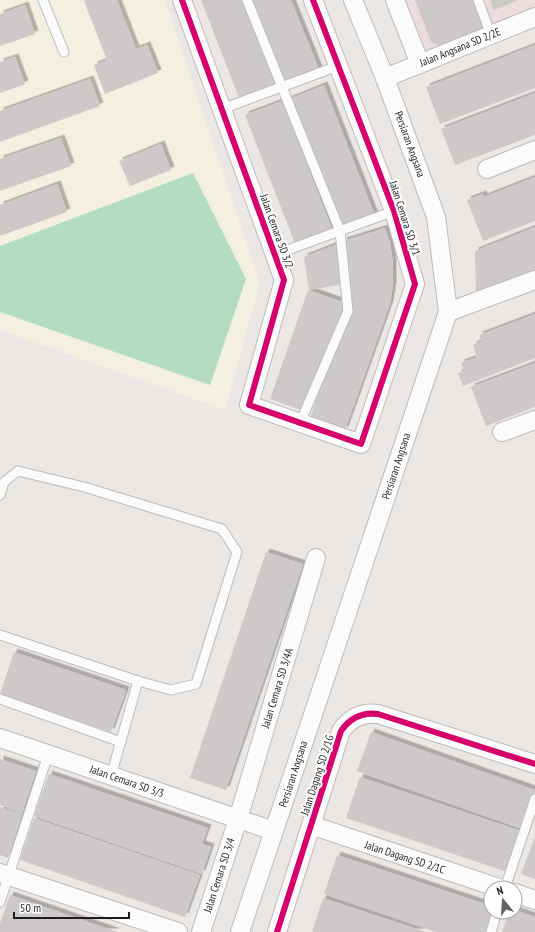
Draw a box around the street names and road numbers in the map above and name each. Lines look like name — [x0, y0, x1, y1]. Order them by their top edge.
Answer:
street label: Jalan Angsana SD 2/2E — [417, 24, 503, 70]
street label: Persiaran Angsana — [392, 109, 428, 179]
street label: Jalan Cemara SD 3/1 — [386, 178, 424, 257]
street label: Jalan Cemara SD 3/2 — [257, 191, 297, 270]
street label: Persiaran Angsana — [379, 431, 413, 501]
street label: Jalan Cemara SD 3/4A — [258, 646, 296, 731]
street label: Jalan Dagang SD 2/1G — [297, 733, 337, 818]
street label: Persiaran Angsana — [276, 739, 310, 809]
street label: Jalan Cemara SD 3/3 — [87, 761, 166, 800]
street label: Jalan Cemara SD 3/4 — [200, 836, 238, 915]
street label: Jalan Dagang SD 2/1C — [362, 837, 447, 877]

